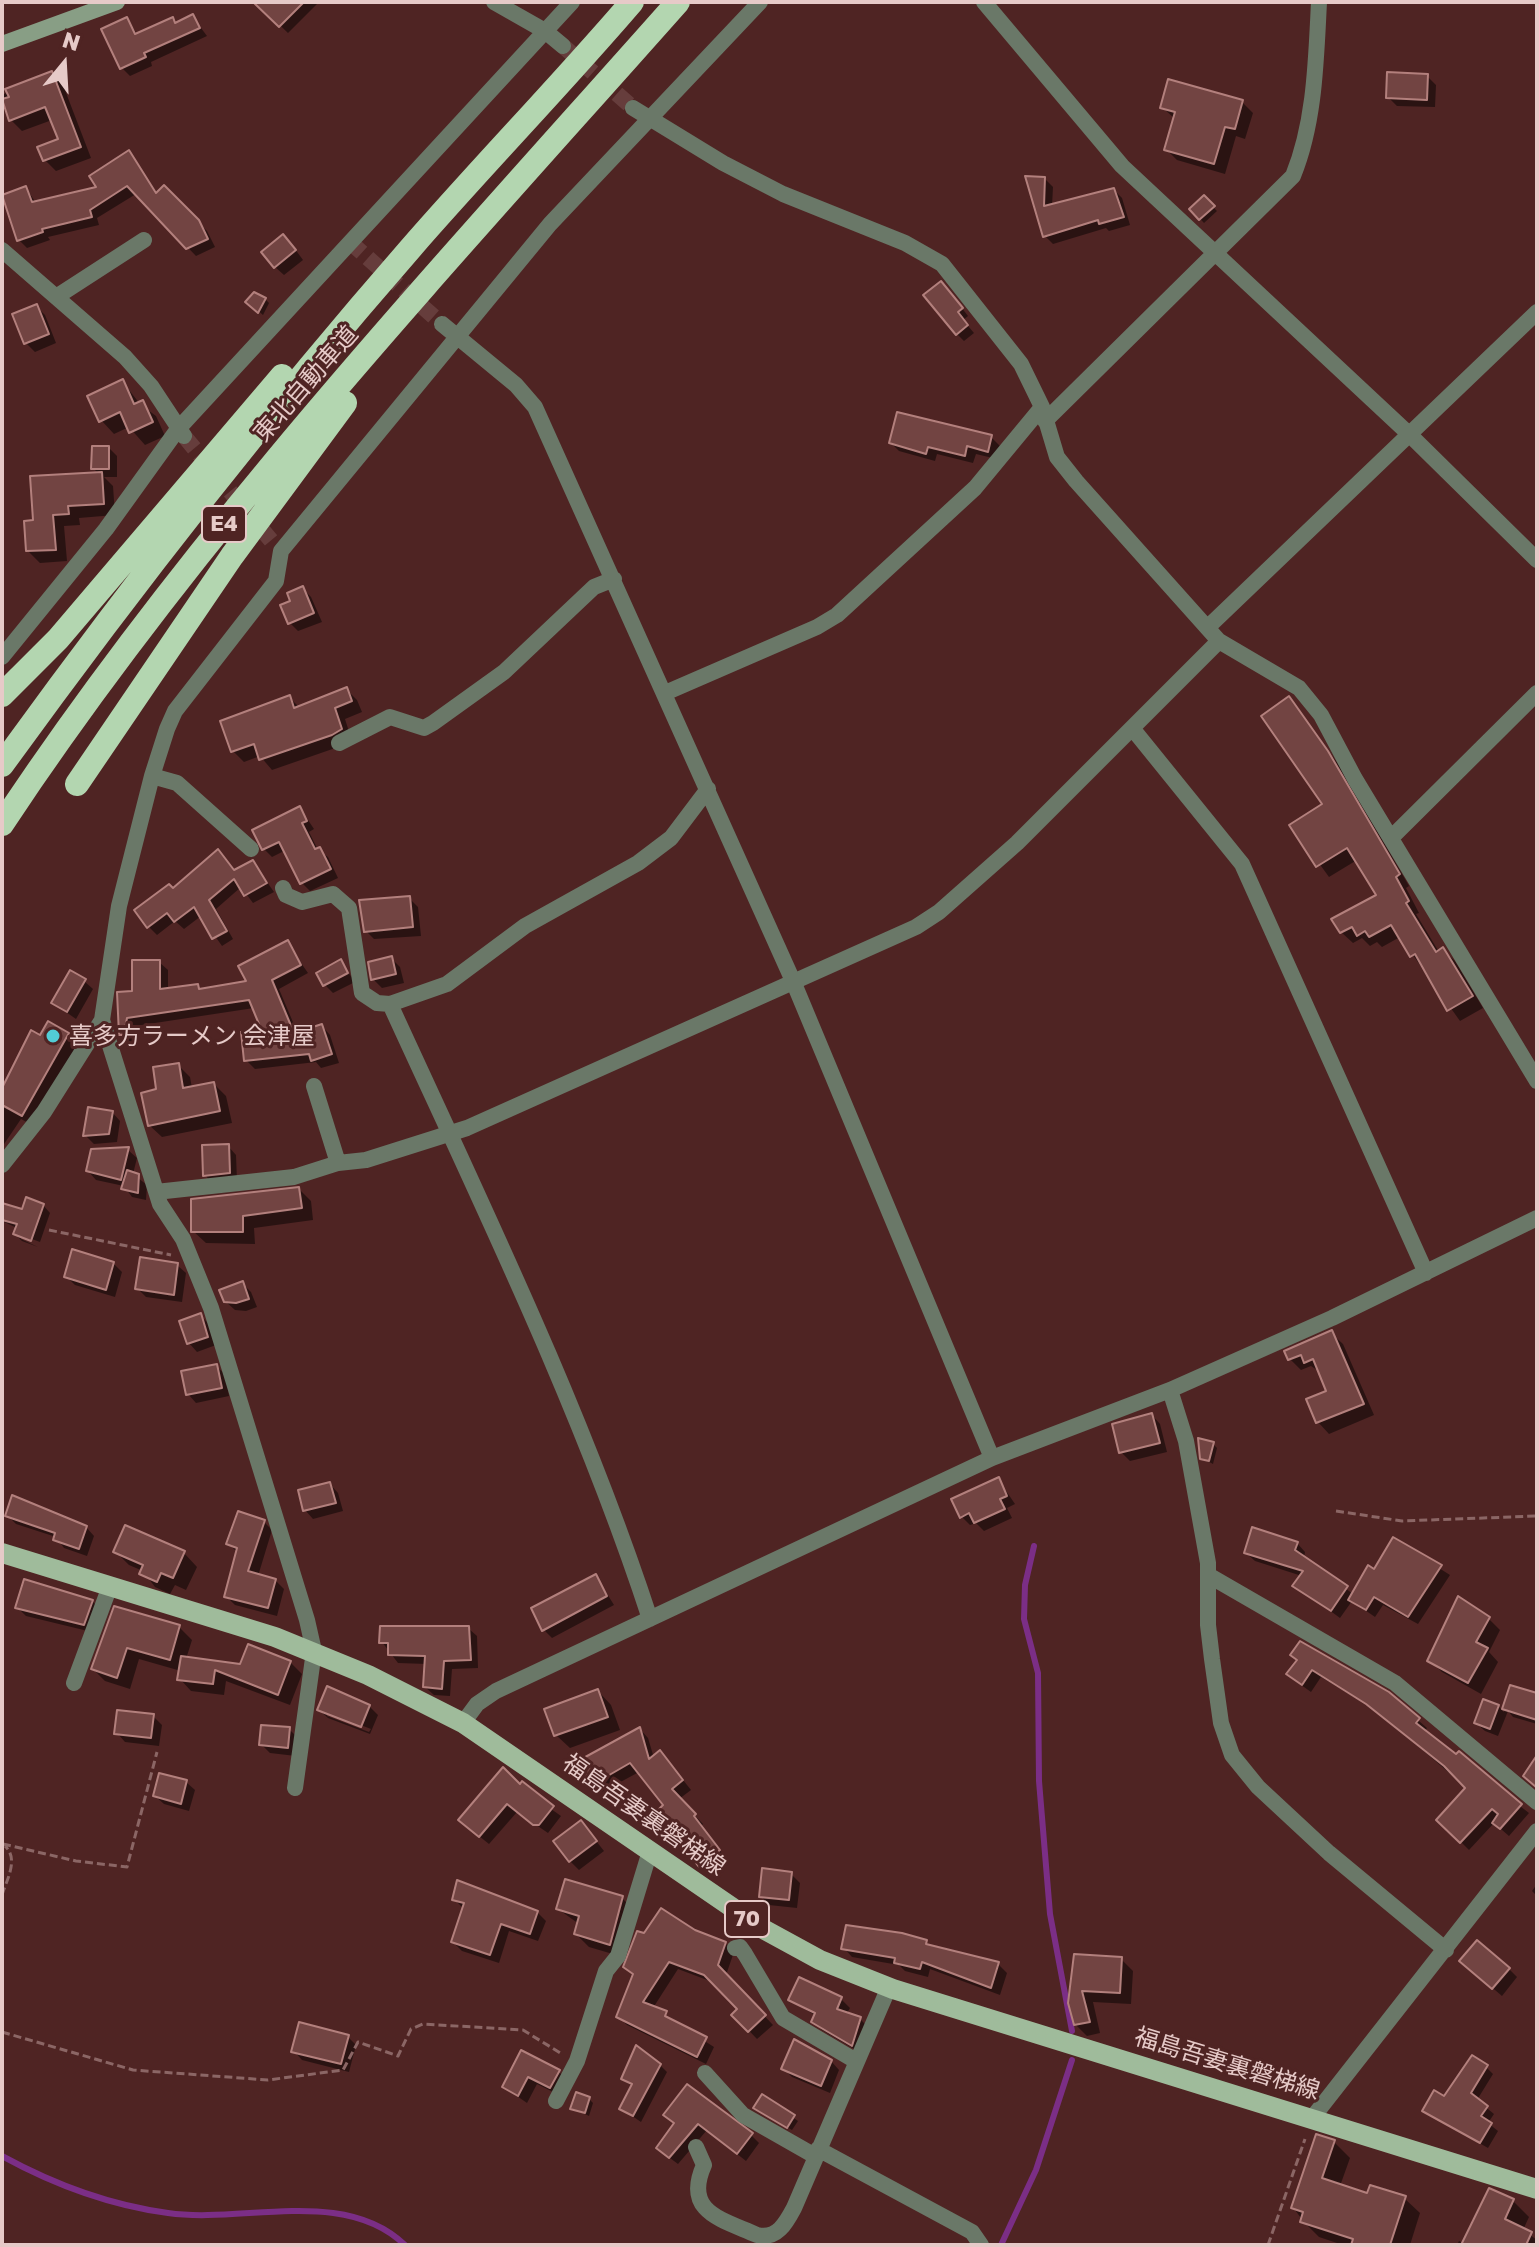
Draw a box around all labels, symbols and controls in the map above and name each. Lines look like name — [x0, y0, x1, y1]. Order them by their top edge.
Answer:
north arrow — [24, 24, 104, 104]
text: N — [59, 25, 84, 56]
street label: 東北自動車道 — [248, 320, 364, 448]
road number: E4 — [202, 506, 246, 542]
place label: 喜多方ラーメン 会津屋 — [69, 1022, 315, 1050]
marker: 喜多方ラーメン 会津屋 — [44, 1027, 62, 1045]
street label: 福島吾妻裏磐梯線 — [557, 1748, 731, 1882]
road number: 70 — [725, 1901, 769, 1937]
street label: 福島吾妻裏磐梯線 — [1131, 2022, 1323, 2106]

